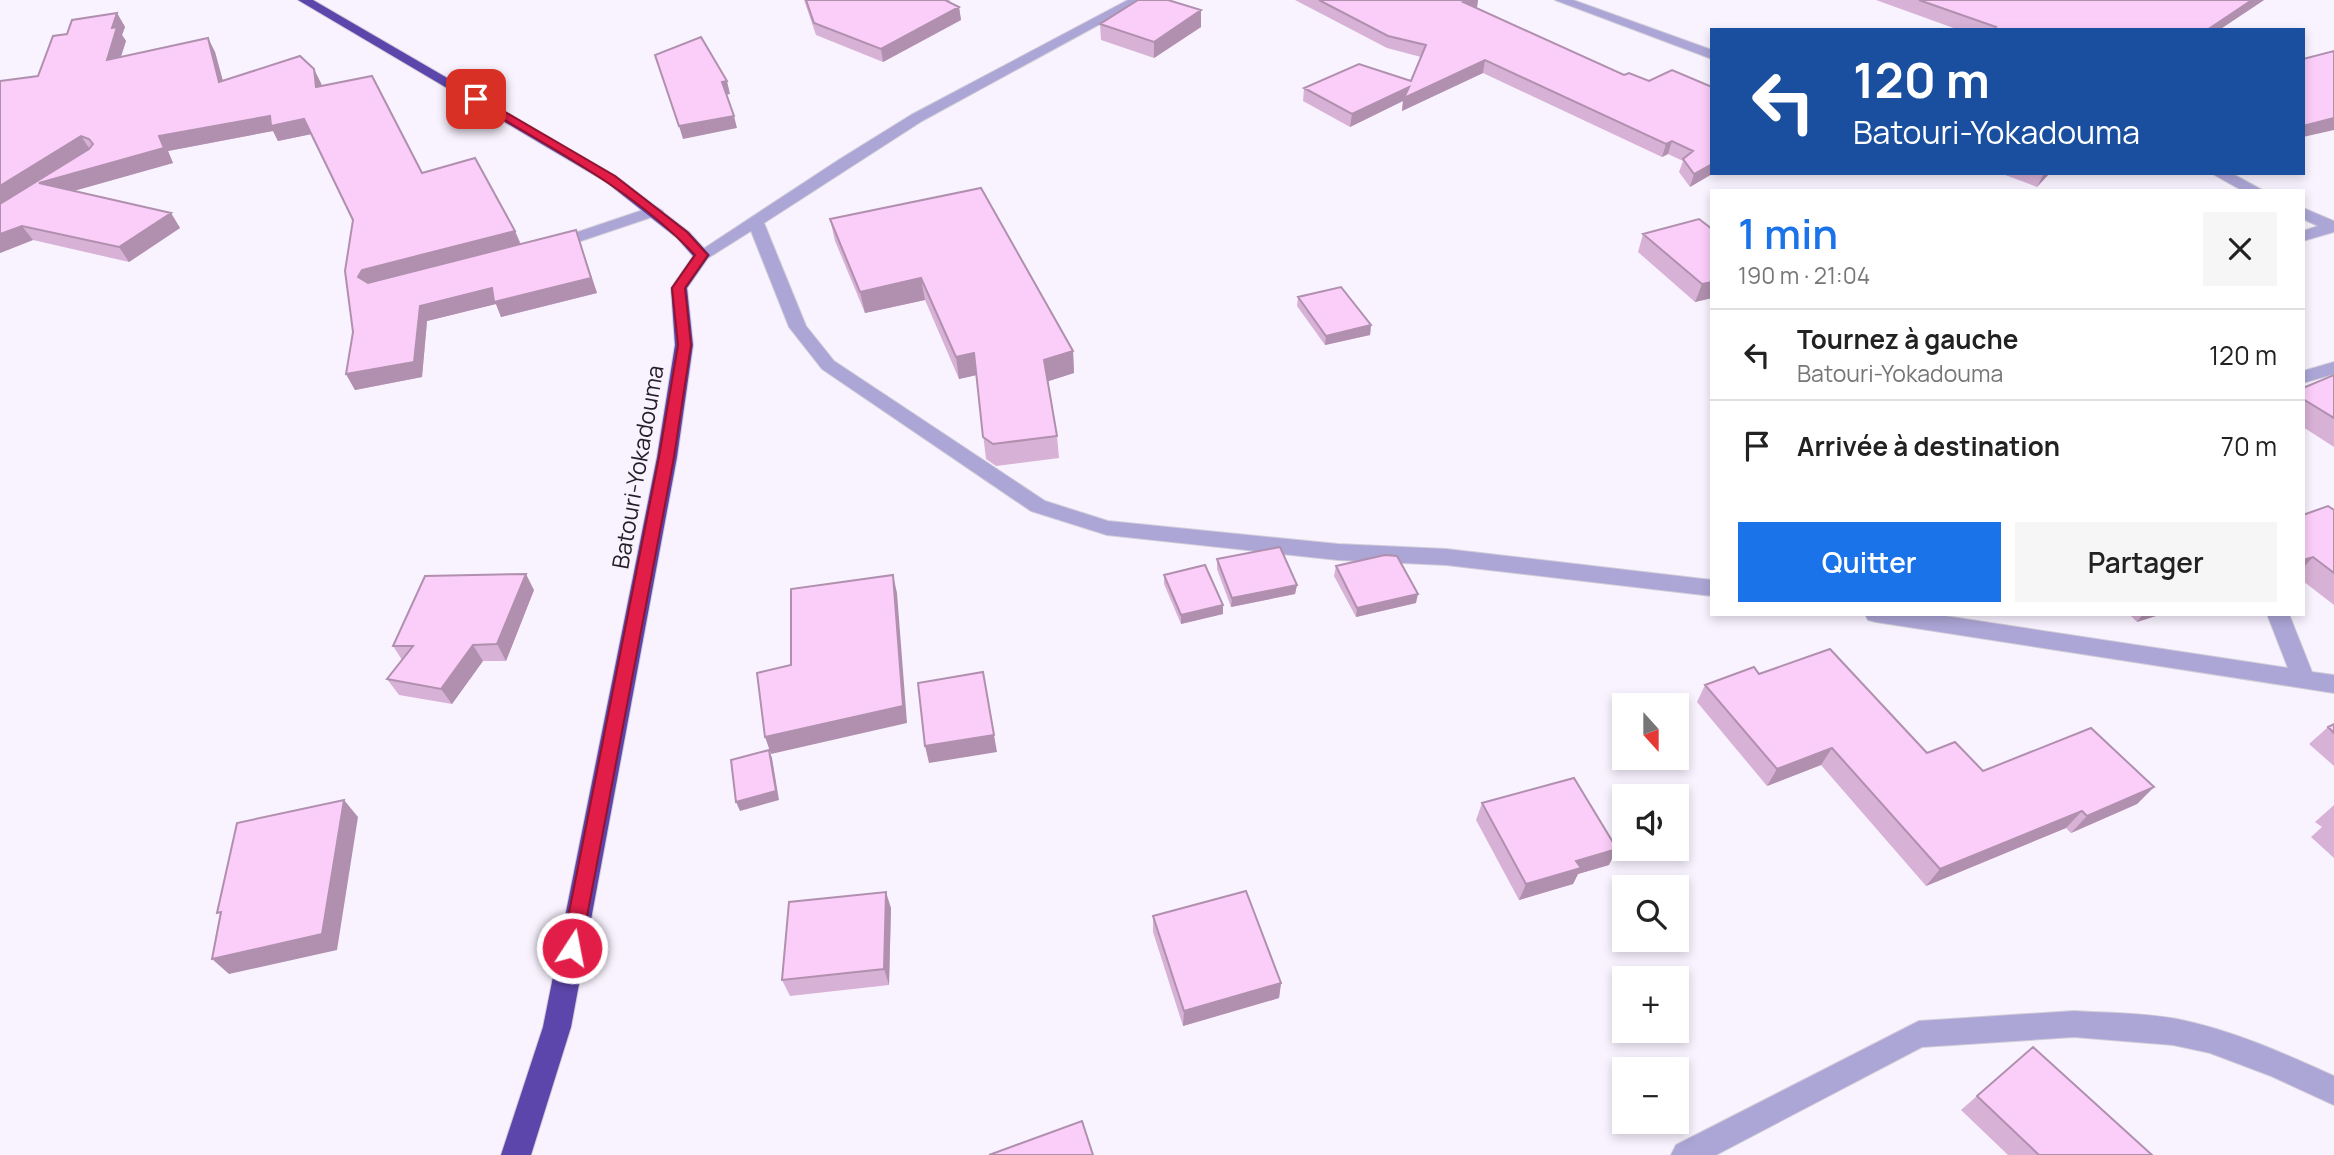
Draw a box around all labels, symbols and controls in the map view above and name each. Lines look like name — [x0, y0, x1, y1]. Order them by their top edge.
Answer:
text: 120 m — [1853, 46, 1990, 113]
icon: left — [1738, 56, 1829, 147]
pin — [446, 69, 506, 129]
icon: arrive — [457, 80, 495, 118]
text: Batouri-Yokadouma — [1853, 110, 2140, 154]
text: 1 min — [1738, 204, 1838, 262]
button: close — [2203, 212, 2277, 286]
text: 190 m · 21:04 — [1738, 259, 1870, 291]
text: Tournez à gauche — [1797, 321, 2018, 357]
icon: left — [1738, 336, 1776, 374]
text: 120 m — [2209, 337, 2277, 373]
text: Batouri-Yokadouma — [1797, 357, 2003, 389]
street label: Batouri-Yokadouma — [603, 362, 671, 571]
icon: arrive — [1738, 427, 1776, 465]
text: Arrivée à destination — [1797, 428, 2060, 464]
text: 70 m — [2221, 428, 2277, 464]
button: Quitter — [1738, 522, 2001, 602]
button: Partager — [2015, 522, 2277, 602]
north arrow — [1612, 693, 1689, 770]
map controls — [1612, 693, 1689, 1134]
button: sound — [1612, 784, 1689, 861]
button: search — [1612, 875, 1689, 952]
position arrow — [535, 911, 609, 985]
button: + — [1612, 966, 1689, 1043]
button: − — [1612, 1057, 1689, 1134]

